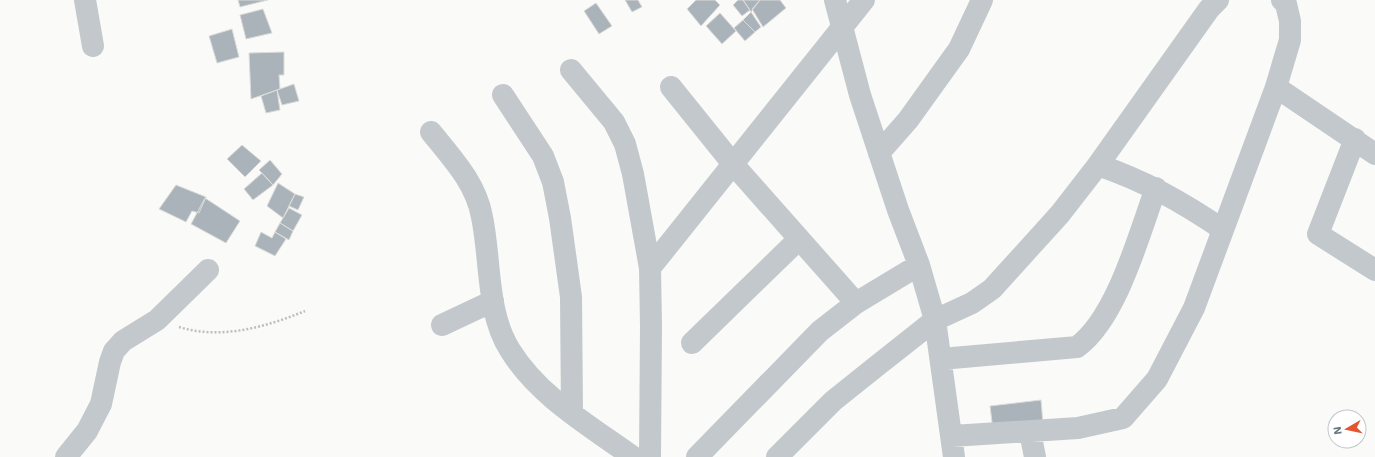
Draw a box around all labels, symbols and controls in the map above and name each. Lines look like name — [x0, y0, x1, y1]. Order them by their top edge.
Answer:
north arrow — [1327, 409, 1367, 449]
text: N — [1331, 425, 1345, 436]

